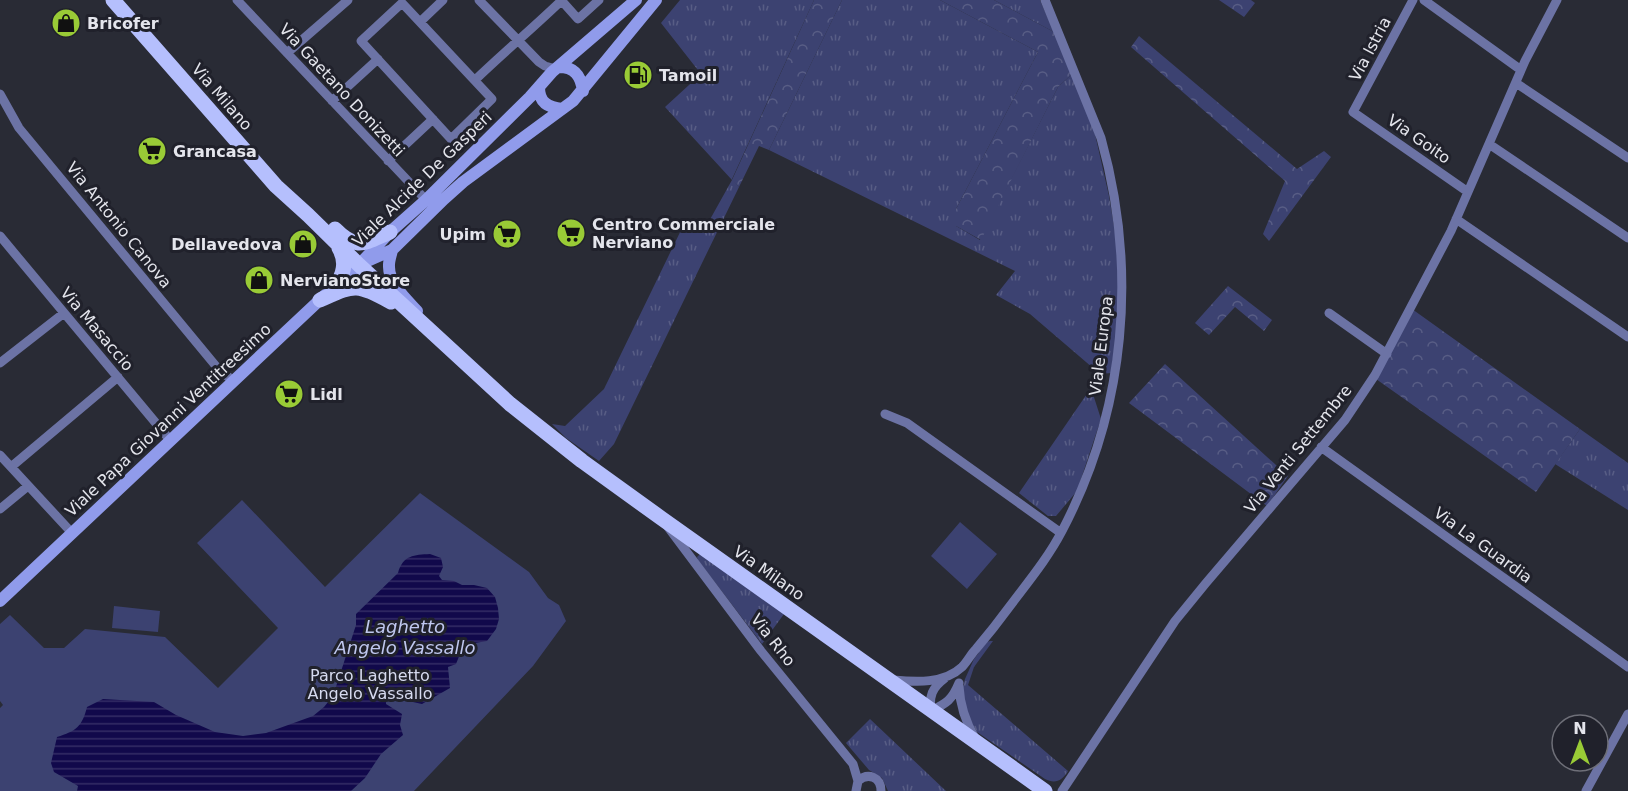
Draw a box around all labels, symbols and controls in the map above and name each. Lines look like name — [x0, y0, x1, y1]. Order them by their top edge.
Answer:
shop icon: Bricofer — [50, 7, 82, 39]
place label: Bricofer — [87, 14, 159, 33]
street label: Via Istria — [1345, 14, 1395, 84]
street label: Via Gaetano Donizetti — [275, 20, 409, 160]
fuel station icon: Tamoil — [622, 59, 654, 91]
street label: Via Milano — [188, 60, 256, 134]
place label: Tamoil — [659, 66, 717, 85]
street label: Viale Alcide De Gasperi — [348, 107, 496, 251]
street label: Via Goito — [1384, 110, 1454, 168]
supermarket icon: Grancasa — [136, 135, 168, 167]
place label: Grancasa — [173, 142, 257, 161]
street label: Via Antonio Canova — [62, 158, 176, 292]
place label: Centro Commerciale Nerviano — [592, 215, 775, 252]
supermarket icon: Centro Commerciale Nerviano — [555, 217, 587, 249]
supermarket icon: Upim — [491, 218, 523, 250]
place label: Upim — [439, 225, 486, 244]
shop icon: Dellavedova — [287, 228, 319, 260]
place label: Dellavedova — [171, 235, 282, 254]
shop icon: NervianoStore — [243, 264, 275, 296]
place label: NervianoStore — [280, 271, 410, 290]
street label: Via Masaccio — [56, 283, 138, 375]
street label: Viale Europa — [1085, 295, 1117, 397]
street label: Viale Papa Giovanni Ventitreesimo — [61, 319, 275, 521]
supermarket icon: Lidl — [273, 378, 305, 410]
street label: Via Venti Settembre — [1240, 381, 1356, 517]
place label: Lidl — [310, 385, 343, 404]
street label: Via La Guardia — [1430, 503, 1536, 587]
street label: Via Milano — [730, 542, 808, 604]
street label: Via Rho — [747, 610, 799, 670]
water label: Laghetto Angelo Vassallo — [334, 616, 475, 658]
park label: Parco Laghetto Angelo Vassallo — [307, 666, 433, 703]
north arrow — [1550, 713, 1610, 773]
text: N — [1573, 719, 1587, 738]

